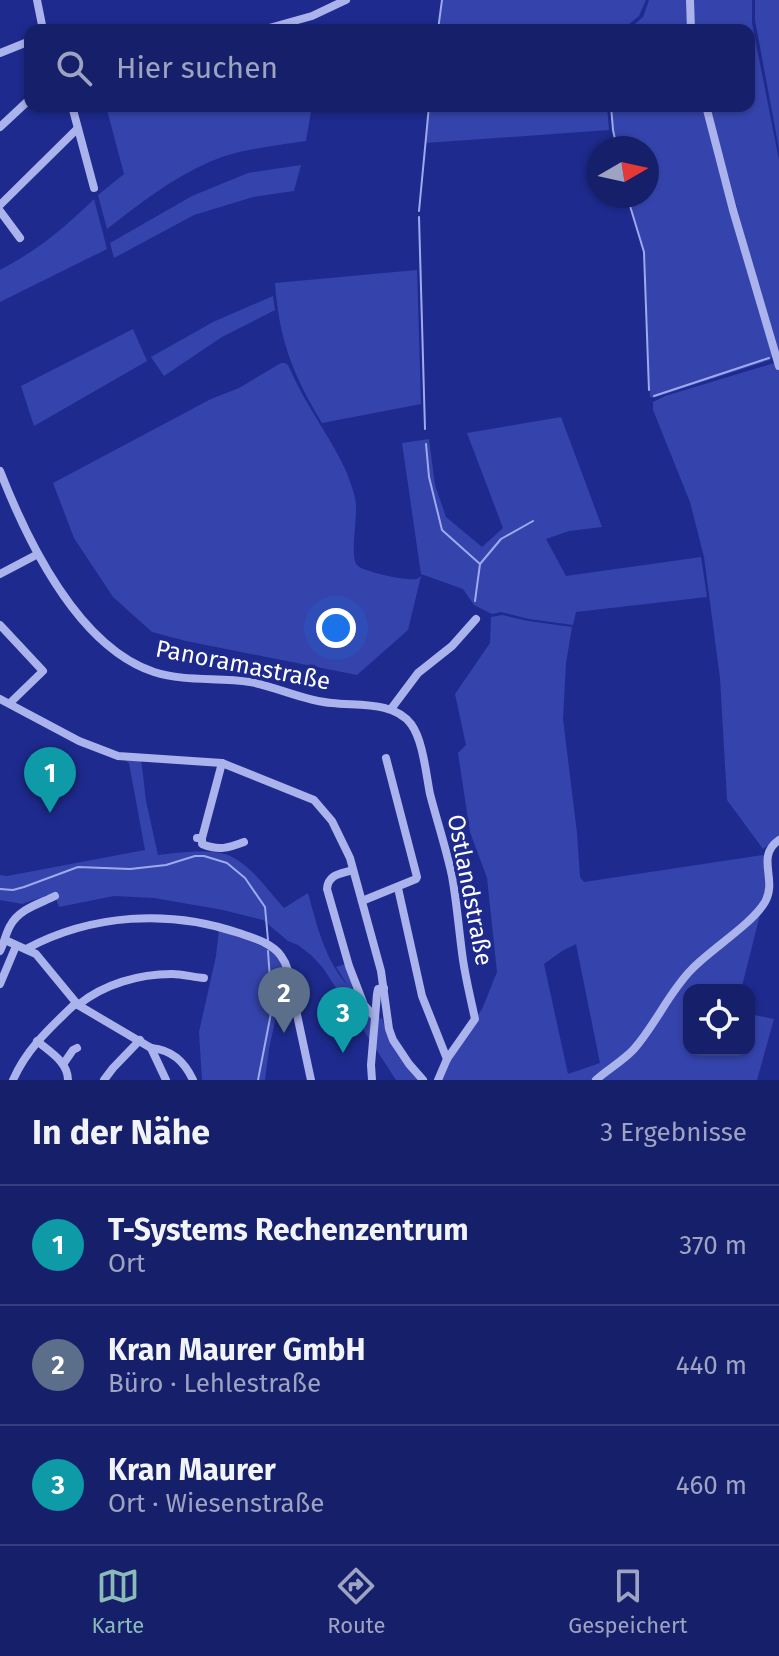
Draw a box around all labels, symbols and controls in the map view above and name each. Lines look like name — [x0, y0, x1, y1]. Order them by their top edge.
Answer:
search box — [24, 24, 755, 112]
icon: search — [52, 46, 96, 90]
text: Hier suchen — [116, 50, 278, 86]
north arrow — [587, 136, 659, 208]
your location — [316, 608, 356, 648]
street label: Panoramastraße — [153, 634, 333, 696]
pin: 1 — [24, 747, 76, 813]
street label: Ostlandstraße — [442, 812, 498, 968]
pin: 2 — [258, 967, 310, 1033]
map controls — [683, 984, 755, 1056]
button: locate — [683, 984, 755, 1056]
pin: 3 — [317, 987, 369, 1053]
text: In der Nähe — [32, 1112, 210, 1153]
text: 3 Ergebnisse — [600, 1117, 747, 1148]
text: T-Systems Rechenzentrum — [108, 1212, 469, 1248]
text: 1 — [52, 1230, 64, 1261]
text: 370 m — [679, 1230, 747, 1261]
text: Ort — [108, 1248, 145, 1279]
text: Kran Maurer GmbH — [108, 1332, 365, 1368]
text: 2 — [51, 1350, 65, 1381]
text: 440 m — [676, 1350, 747, 1381]
text: Büro · Lehlestraße — [108, 1368, 321, 1399]
text: Kran Maurer — [108, 1452, 276, 1488]
text: 3 — [51, 1470, 65, 1501]
text: 460 m — [676, 1470, 747, 1501]
text: Ort · Wiesenstraße — [108, 1488, 324, 1519]
tab: Karte — [91, 1564, 144, 1639]
tab: Route — [327, 1564, 385, 1639]
tab: Gespeichert — [568, 1564, 688, 1639]

